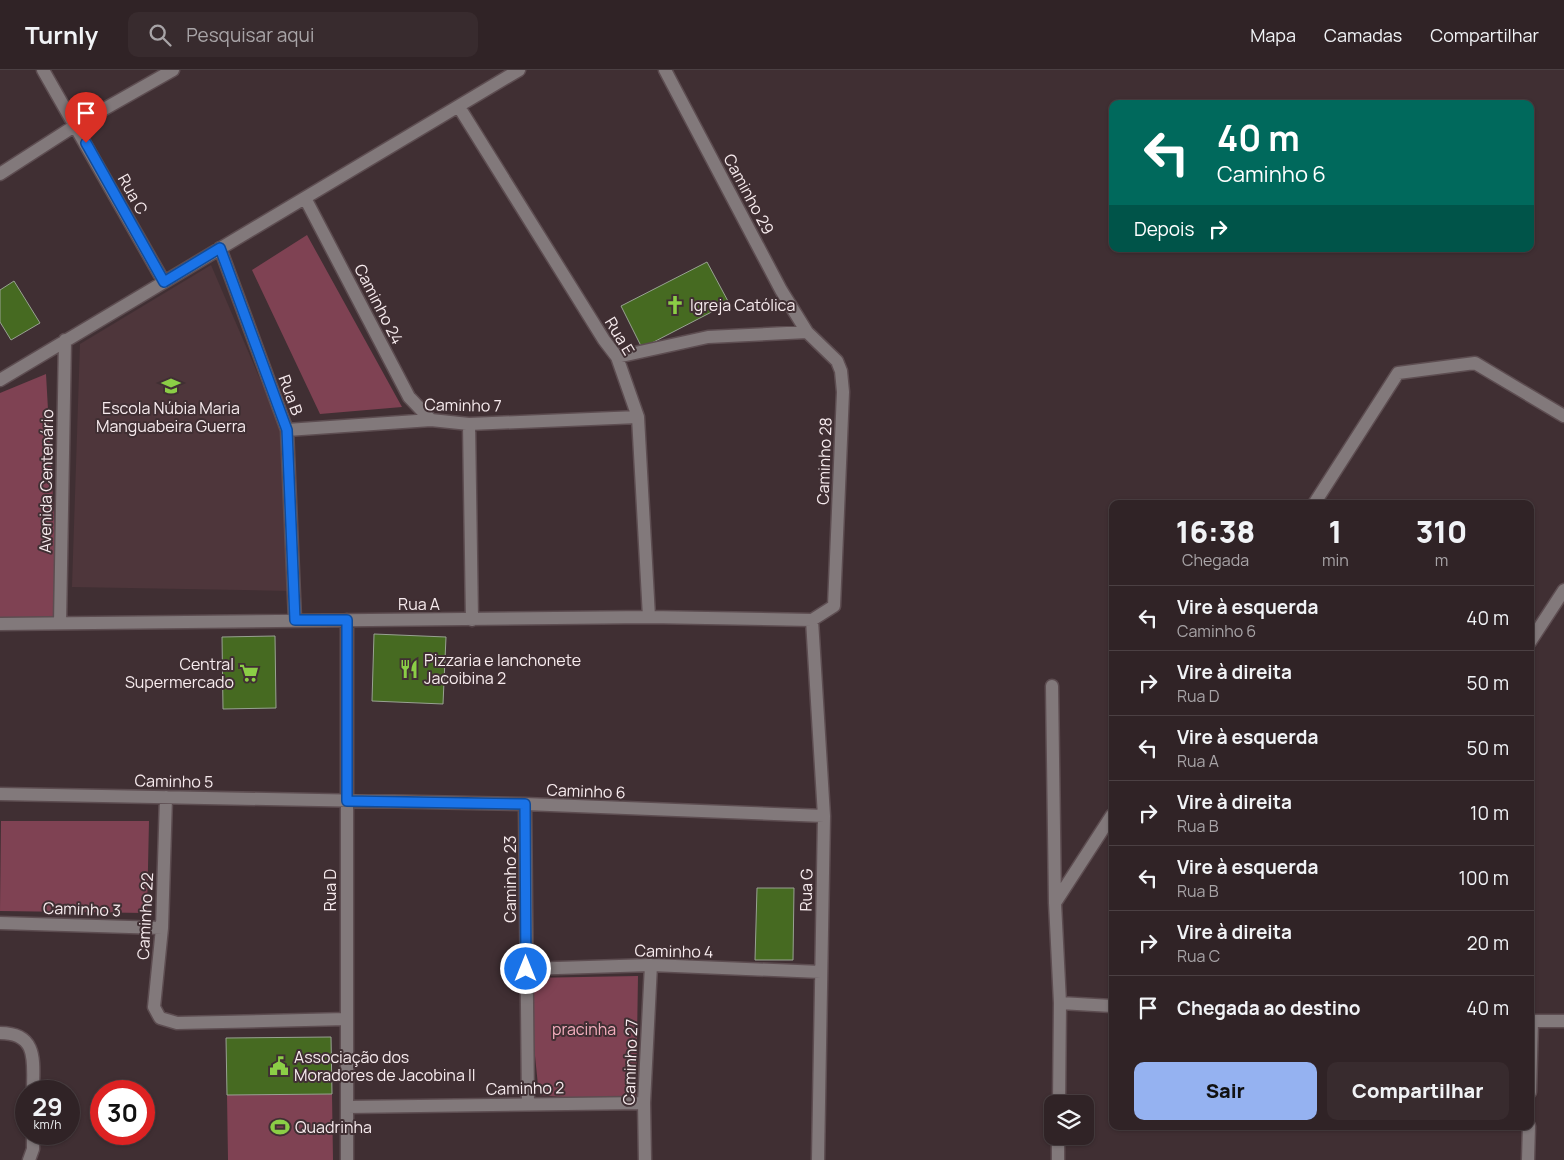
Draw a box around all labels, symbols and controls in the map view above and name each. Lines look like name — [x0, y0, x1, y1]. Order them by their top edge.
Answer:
search box — [128, 12, 478, 57]
text: Turnly — [25, 18, 98, 51]
icon: search — [146, 21, 174, 49]
text: Pesquisar aqui — [186, 22, 314, 48]
text: Mapa — [1250, 23, 1296, 47]
text: Camadas — [1324, 23, 1402, 47]
text: Compartilhar — [1430, 23, 1539, 47]
pin — [65, 92, 107, 143]
icon: arrive — [72, 99, 100, 127]
text: 40 m — [1217, 114, 1300, 162]
icon: left — [1134, 120, 1199, 185]
street label: Caminho 29 — [719, 150, 779, 238]
text: Caminho 6 — [1217, 159, 1326, 189]
street label: Rua C — [113, 170, 153, 218]
icon: right — [1204, 215, 1232, 243]
text: Depois — [1134, 216, 1194, 242]
street label: Caminho 24 — [349, 260, 409, 348]
church icon: Igreja Católica — [664, 294, 686, 316]
place label: Igreja Católica — [690, 294, 795, 316]
street label: Rua E — [600, 313, 640, 359]
street label: Rua B — [274, 372, 308, 418]
school or university icon: Escola Núbia Maria Manguabeira Guerra — [160, 375, 182, 397]
street label: Caminho 7 — [424, 393, 502, 417]
place label: Escola Núbia Maria Manguabeira Guerra — [96, 397, 246, 437]
street label: Avenida Centenário — [34, 409, 58, 553]
street label: Caminho 28 — [811, 417, 837, 505]
text: 16:38 — [1176, 511, 1255, 552]
text: 1 — [1329, 511, 1342, 552]
text: 310 — [1416, 511, 1467, 552]
text: Chegada — [1182, 549, 1249, 571]
text: min — [1322, 549, 1349, 571]
text: m — [1435, 549, 1448, 571]
street label: Rua A — [398, 593, 440, 615]
text: Vire à esquerda — [1177, 594, 1318, 620]
icon: left — [1134, 604, 1162, 632]
text: 40 m — [1466, 605, 1509, 631]
text: Caminho 6 — [1177, 620, 1256, 642]
place label: Pizzaria e lanchonete Jacoibina 2 — [424, 649, 581, 689]
place label: Central Supermercado — [125, 653, 234, 693]
restaurant icon: Pizzaria e lanchonete Jacoibina 2 — [398, 658, 420, 680]
text: Vire à direita — [1177, 659, 1292, 685]
supermarket icon: Central Supermercado — [238, 662, 260, 684]
icon: right — [1134, 669, 1162, 697]
text: 50 m — [1467, 670, 1509, 696]
text: Rua D — [1177, 685, 1219, 707]
text: Vire à esquerda — [1177, 724, 1318, 750]
icon: left — [1134, 734, 1162, 762]
text: 50 m — [1467, 735, 1509, 761]
text: Rua A — [1177, 750, 1219, 772]
street label: Caminho 5 — [135, 769, 213, 793]
street label: Caminho 6 — [546, 779, 626, 803]
text: Vire à direita — [1177, 789, 1292, 815]
icon: right — [1134, 799, 1162, 827]
text: 10 m — [1470, 800, 1509, 826]
text: Rua B — [1177, 815, 1219, 837]
street label: Caminho 23 — [499, 835, 521, 923]
text: Vire à esquerda — [1177, 854, 1318, 880]
icon: left — [1134, 864, 1162, 892]
text: 100 m — [1458, 865, 1509, 891]
street label: Rua G — [795, 868, 817, 912]
street label: Rua D — [319, 869, 341, 911]
street label: Caminho 22 — [132, 872, 158, 960]
text: Rua B — [1177, 880, 1219, 902]
street label: Caminho 3 — [43, 897, 121, 921]
text: Vire à direita — [1177, 919, 1292, 945]
icon: right — [1134, 929, 1162, 957]
text: 20 m — [1467, 930, 1509, 956]
street label: Caminho 4 — [634, 939, 714, 963]
position arrow — [499, 942, 551, 994]
text: Rua C — [1177, 945, 1220, 967]
icon: arrive — [1134, 994, 1162, 1022]
text: Chegada ao destino — [1177, 995, 1360, 1021]
text: 40 m — [1466, 995, 1509, 1021]
park label: pracinha — [552, 1018, 616, 1040]
street label: Caminho 27 — [617, 1018, 643, 1106]
place label: Associação dos Moradores de Jacobina II — [294, 1046, 475, 1086]
public building icon: Associação dos Moradores de Jacobina II — [268, 1055, 290, 1077]
button: Sair — [1134, 1062, 1317, 1120]
button: Compartilhar — [1327, 1062, 1509, 1120]
street label: Caminho 2 — [486, 1076, 564, 1100]
speed limit sign: 30 — [90, 1080, 155, 1145]
text: 29 — [32, 1089, 63, 1124]
map controls — [1044, 1095, 1094, 1145]
button: layers — [1044, 1095, 1094, 1145]
text: km/h — [34, 1116, 61, 1133]
sports icon: Quadrinha — [269, 1116, 291, 1138]
place label: Quadrinha — [295, 1116, 372, 1138]

